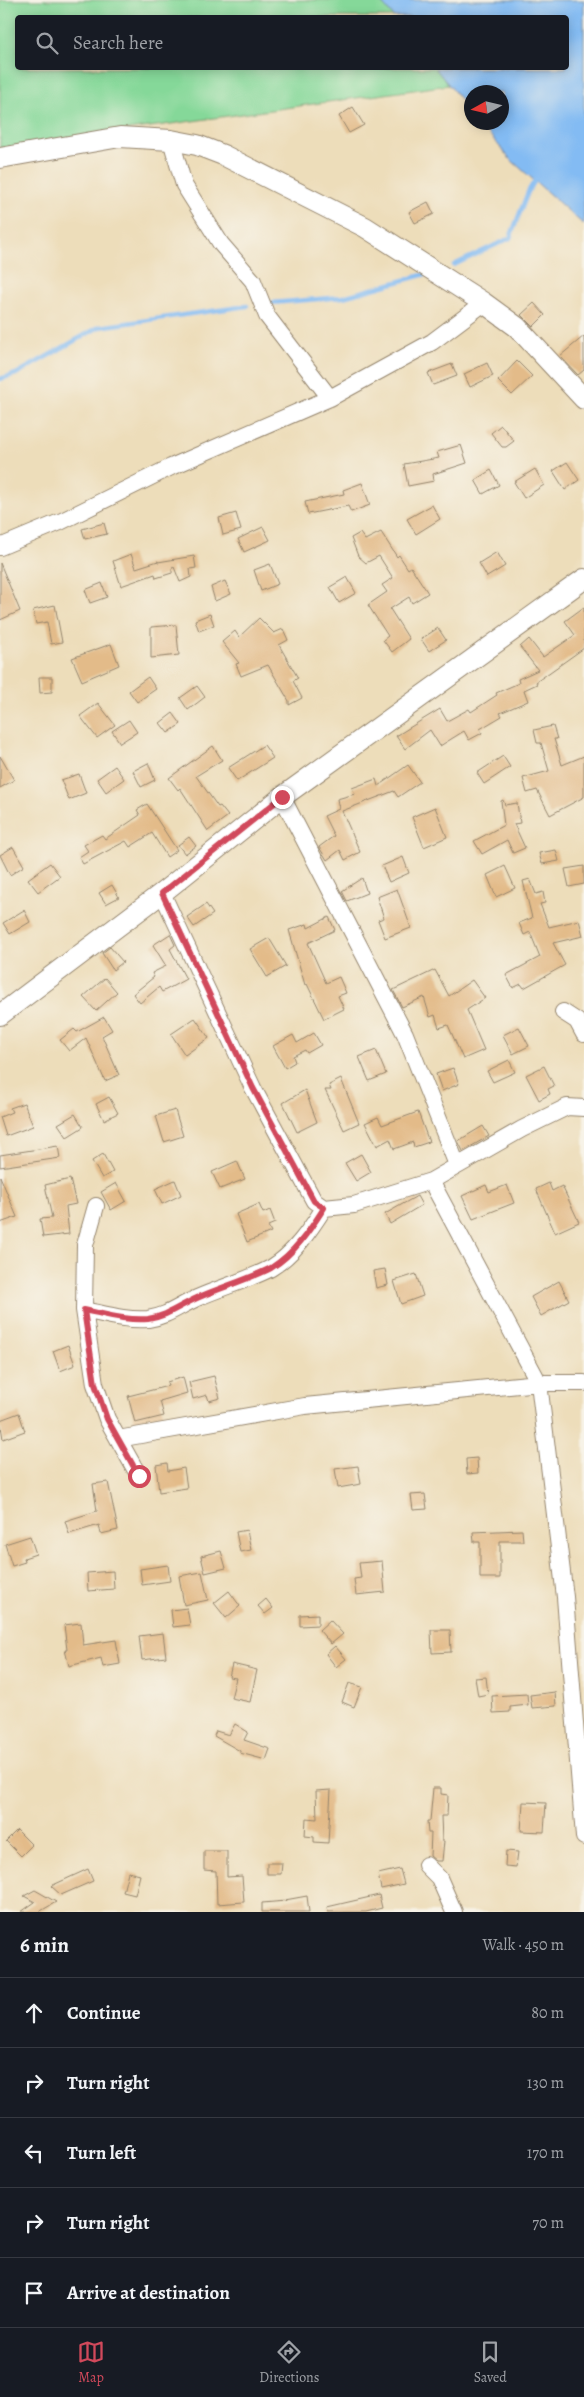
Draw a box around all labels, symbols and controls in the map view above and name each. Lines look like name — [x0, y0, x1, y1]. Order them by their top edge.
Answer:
search box — [15, 15, 569, 70]
icon: search — [33, 29, 61, 57]
text: Search here — [73, 30, 163, 56]
north arrow — [464, 85, 509, 130]
route end — [271, 786, 294, 809]
route start — [128, 1465, 151, 1488]
text: 6 min — [20, 1931, 69, 1959]
text: Walk · 450 m — [482, 1934, 564, 1956]
icon: ahead — [20, 1999, 48, 2027]
text: Continue — [67, 2000, 141, 2026]
text: 80 m — [531, 2002, 564, 2024]
icon: right — [20, 2069, 48, 2097]
text: Turn right — [67, 2070, 149, 2096]
text: 130 m — [527, 2072, 564, 2094]
icon: left — [20, 2139, 48, 2167]
text: Turn left — [67, 2140, 136, 2166]
text: 170 m — [527, 2142, 564, 2164]
icon: right — [20, 2209, 48, 2237]
text: Turn right — [67, 2210, 149, 2236]
text: 70 m — [532, 2212, 564, 2234]
icon: arrive — [20, 2279, 48, 2307]
text: Arrive at destination — [67, 2280, 230, 2306]
tab: Map — [77, 2338, 105, 2387]
tab: Directions — [259, 2338, 319, 2387]
tab: Saved — [474, 2338, 507, 2387]

